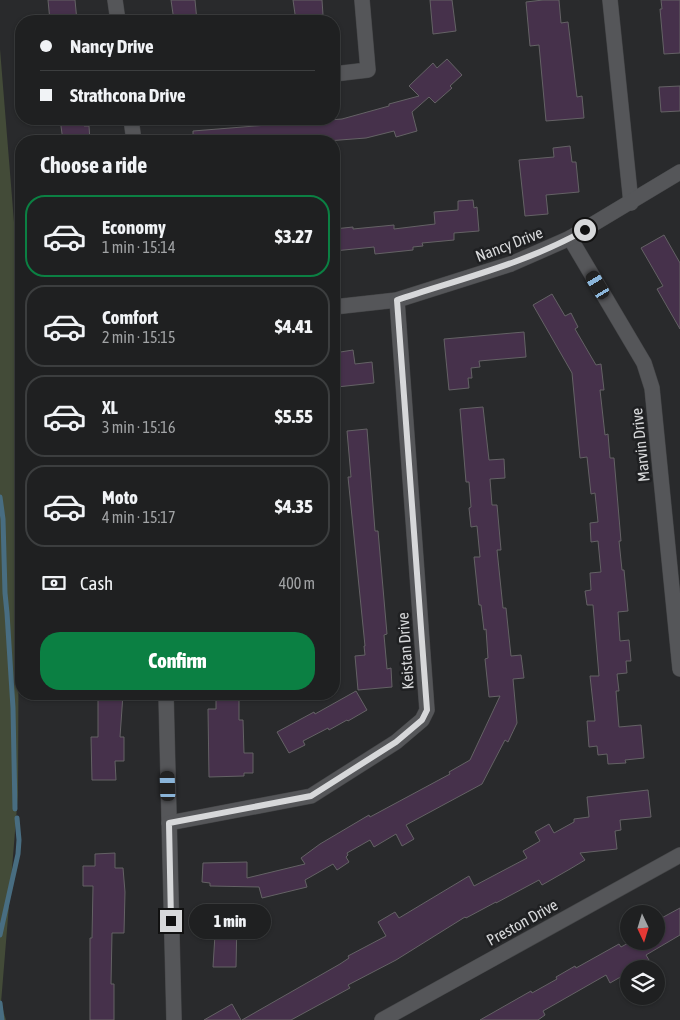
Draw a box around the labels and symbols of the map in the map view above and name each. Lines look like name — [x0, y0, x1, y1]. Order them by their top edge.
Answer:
route start — [574, 219, 596, 241]
street label: Nancy Drive — [473, 223, 545, 266]
car — [583, 268, 612, 302]
street label: Marvin Drive — [627, 407, 653, 483]
street label: Keistan Drive — [393, 612, 417, 690]
car — [159, 771, 176, 801]
street label: Preston Drive — [483, 895, 561, 949]
callout: 1 min — [188, 904, 271, 938]
north arrow — [620, 905, 665, 950]
route end — [160, 910, 182, 932]

